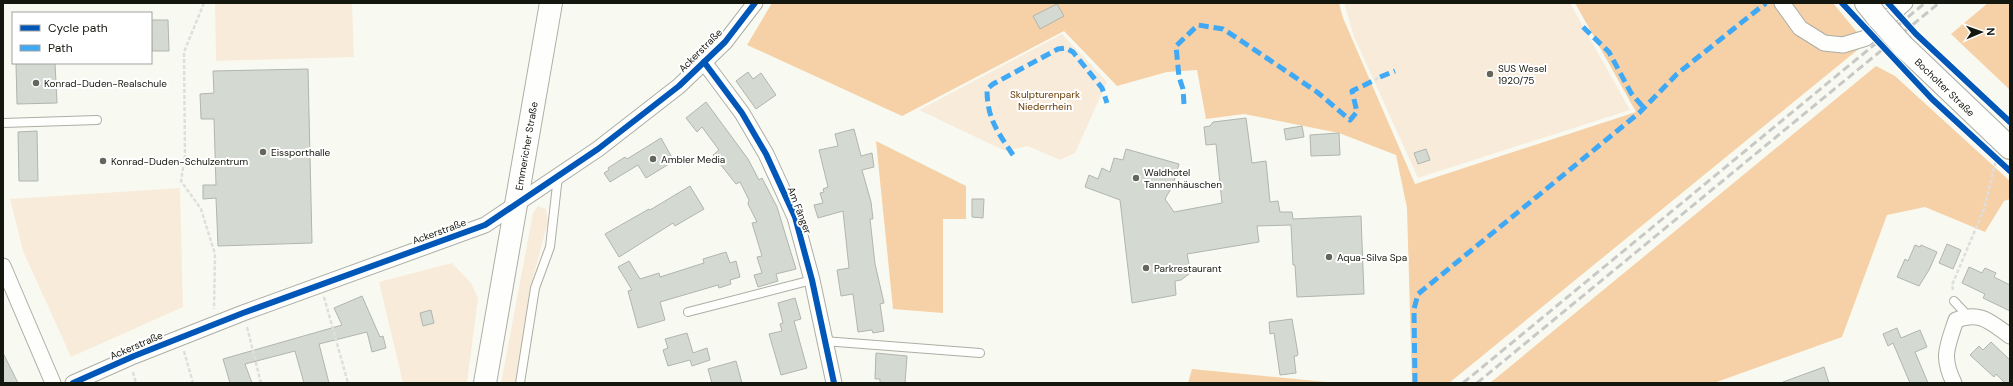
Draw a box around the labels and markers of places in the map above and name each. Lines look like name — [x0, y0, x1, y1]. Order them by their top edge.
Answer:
place label: SUS Wesel 1920/75 — [1498, 62, 1547, 87]
marker: SUS Wesel 1920/75 — [1485, 69, 1495, 79]
place label: Konrad-Duden-Realschule — [44, 77, 167, 90]
marker: Konrad-Duden-Realschule — [31, 78, 41, 88]
place label: Eissporthalle — [271, 146, 331, 159]
marker: Eissporthalle — [258, 147, 268, 157]
place label: Ambler Media — [661, 153, 725, 166]
marker: Ambler Media — [648, 154, 658, 164]
place label: Konrad-Duden-Schulzentrum — [111, 155, 248, 168]
marker: Konrad-Duden-Schulzentrum — [98, 156, 108, 166]
place label: Waldhotel Tannenhäuschen — [1144, 166, 1222, 191]
marker: Waldhotel Tannenhäuschen — [1131, 173, 1141, 183]
place label: Aqua-Silva Spa — [1337, 251, 1407, 264]
marker: Aqua-Silva Spa — [1324, 252, 1334, 262]
place label: Parkrestaurant — [1154, 262, 1222, 275]
marker: Parkrestaurant — [1141, 263, 1151, 273]

